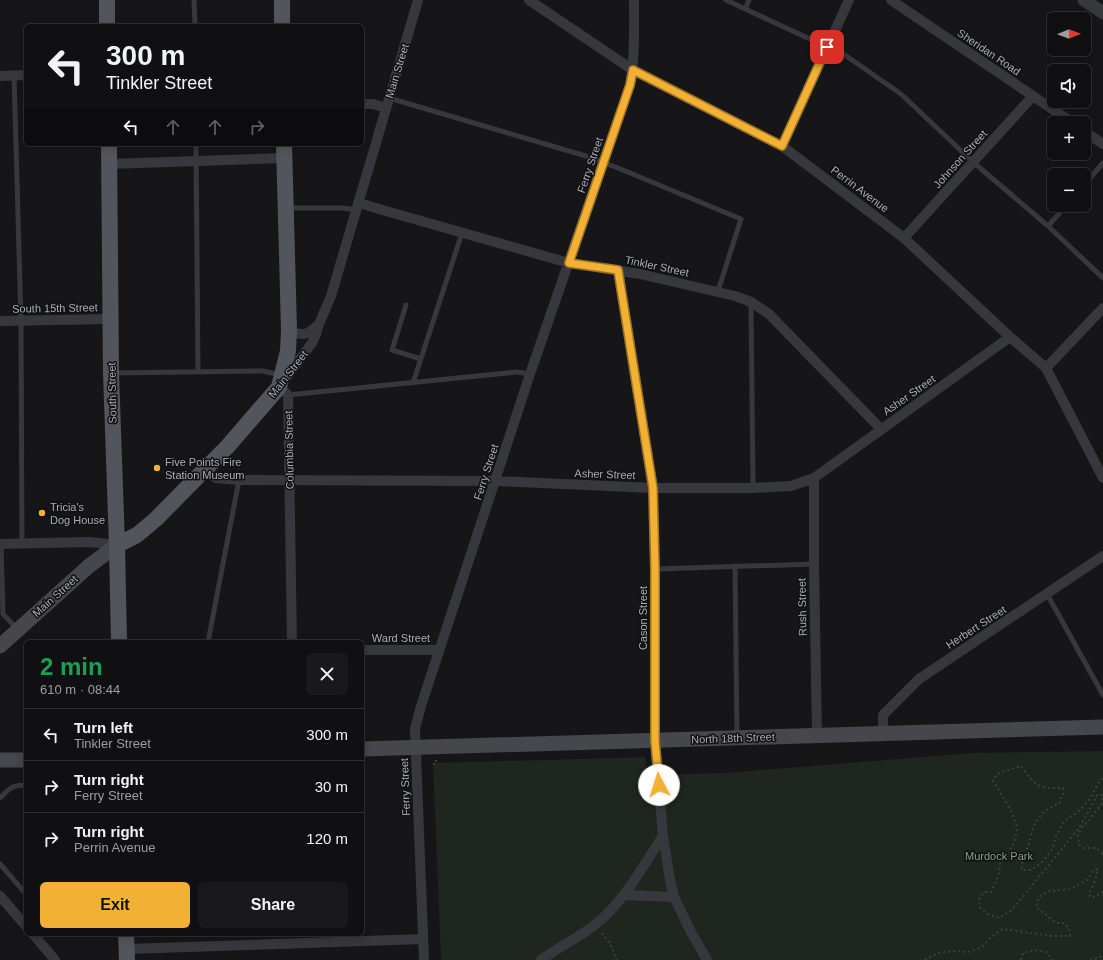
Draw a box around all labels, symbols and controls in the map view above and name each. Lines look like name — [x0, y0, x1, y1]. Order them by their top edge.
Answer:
north arrow — [1047, 12, 1091, 56]
map controls — [1047, 12, 1091, 212]
street label: Sheridan Road — [955, 27, 1023, 77]
pin — [810, 30, 844, 64]
icon: arrive — [816, 36, 838, 58]
icon: left — [40, 40, 92, 92]
text: 300 m — [106, 40, 185, 71]
street label: Main Street — [383, 42, 411, 100]
button: sound — [1047, 64, 1091, 108]
text: Tinkler Street — [106, 73, 212, 93]
icon: left — [120, 116, 142, 138]
icon: ahead — [162, 116, 184, 138]
icon: ahead — [204, 116, 226, 138]
icon: right — [246, 116, 268, 138]
button: + — [1047, 116, 1091, 160]
street label: Johnson Street — [931, 127, 989, 191]
street label: Ferry Street — [575, 136, 605, 194]
street label: Perrin Avenue — [829, 163, 891, 215]
button: − — [1047, 168, 1091, 212]
street label: Tinkler Street — [624, 253, 690, 279]
street label: South 15th Street — [12, 301, 98, 315]
street label: Main Street — [266, 348, 310, 400]
street label: South Street — [105, 362, 119, 424]
street label: Asher Street — [881, 373, 937, 417]
street label: Columbia Street — [282, 410, 296, 490]
street label: Ferry Street — [471, 443, 501, 501]
place label: Five Points Fire Station Museum — [165, 456, 244, 481]
marker: Five Points Fire Station Museum — [152, 463, 162, 473]
street label: Asher Street — [574, 467, 636, 481]
place label: Tricia's Dog House — [50, 501, 105, 526]
marker: Tricia's Dog House — [37, 508, 47, 518]
street label: Main Street — [30, 573, 80, 619]
street label: Rush Street — [795, 578, 809, 636]
street label: Cason Street — [637, 586, 649, 650]
street label: Herbert Street — [944, 603, 1008, 651]
street label: Ward Street — [372, 632, 430, 644]
text: 2 min — [40, 653, 103, 680]
button: close — [306, 653, 348, 695]
text: 610 m · 08:44 — [40, 682, 120, 697]
text: Turn left — [74, 719, 133, 736]
icon: left — [40, 724, 62, 746]
text: 300 m — [306, 726, 348, 743]
street label: North 18th Street — [691, 731, 775, 745]
text: Tinkler Street — [74, 736, 151, 751]
street label: Ferry Street — [398, 758, 412, 816]
position arrow — [638, 764, 680, 806]
text: Turn right — [74, 771, 144, 788]
icon: right — [40, 776, 62, 798]
text: 30 m — [315, 778, 348, 795]
text: Ferry Street — [74, 788, 143, 803]
text: Turn right — [74, 823, 144, 840]
icon: right — [40, 828, 62, 850]
text: 120 m — [306, 830, 348, 847]
text: Perrin Avenue — [74, 840, 155, 855]
park label: Murdock Park — [965, 850, 1033, 862]
button: Exit — [40, 882, 190, 928]
button: Share — [198, 882, 348, 928]

